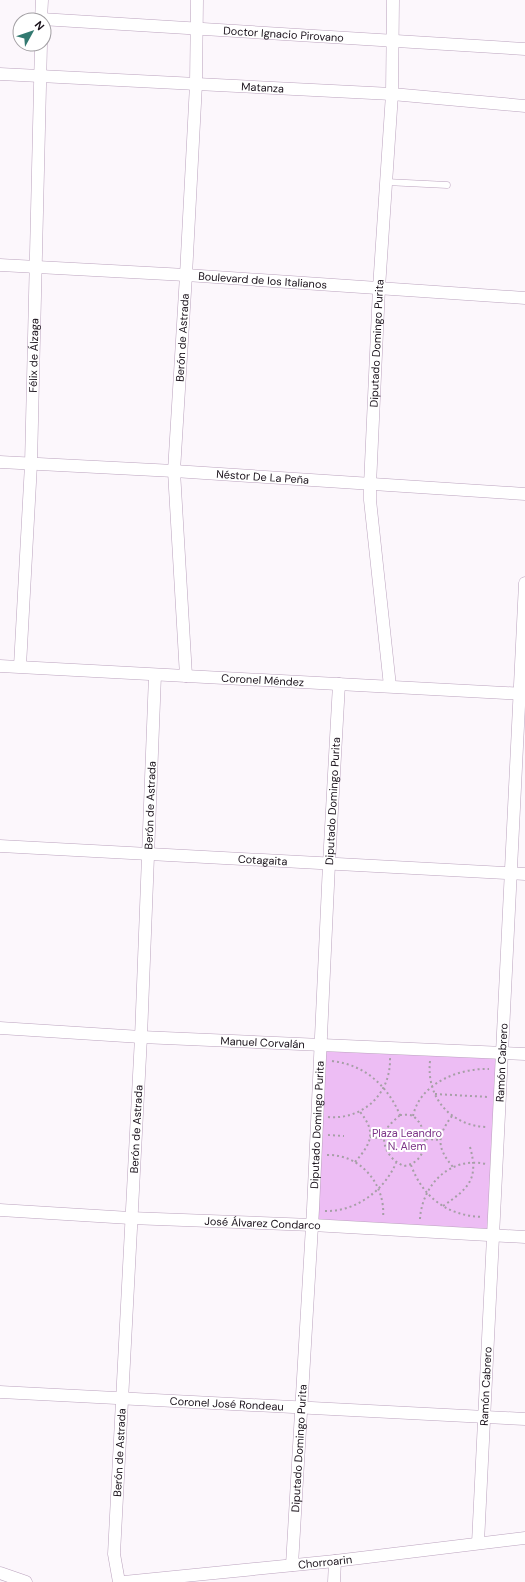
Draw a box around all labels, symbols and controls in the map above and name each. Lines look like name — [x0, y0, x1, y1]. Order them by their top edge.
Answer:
north arrow — [12, 12, 52, 52]
text: N — [32, 18, 48, 33]
street label: Doctor Ignacio Pirovano — [223, 23, 344, 45]
street label: Matanza — [241, 79, 284, 95]
street label: Boulevard de los Italianos — [198, 269, 327, 292]
street label: Diputado Domingo Purita — [367, 279, 387, 408]
street label: Berón de Astrada — [172, 293, 192, 382]
street label: Félix de Álzaga — [26, 318, 41, 393]
street label: Néstor De La Peña — [216, 467, 309, 487]
street label: Coronel Méndez — [221, 671, 304, 689]
street label: Diputado Domingo Purita — [322, 737, 343, 865]
street label: Berón de Astrada — [141, 761, 159, 850]
street label: Cotagaita — [238, 852, 288, 868]
street label: Ramón Cabrero — [493, 1023, 510, 1103]
street label: Manuel Corvalán — [220, 1034, 305, 1051]
street label: Diputado Domingo Purita — [307, 1060, 327, 1189]
street label: Berón de Astrada — [127, 1084, 145, 1174]
park label: Plaza Leandro N. Alem — [372, 1126, 442, 1153]
street label: José Álvarez Condarco — [204, 1214, 321, 1232]
street label: Ramón Cabrero — [477, 1346, 495, 1426]
street label: Diputado Domingo Purita — [288, 1384, 310, 1513]
street label: Coronel José Rondeau — [169, 1394, 284, 1414]
street label: Berón de Astrada — [110, 1408, 129, 1497]
street label: Chorroarin — [297, 1552, 353, 1572]

